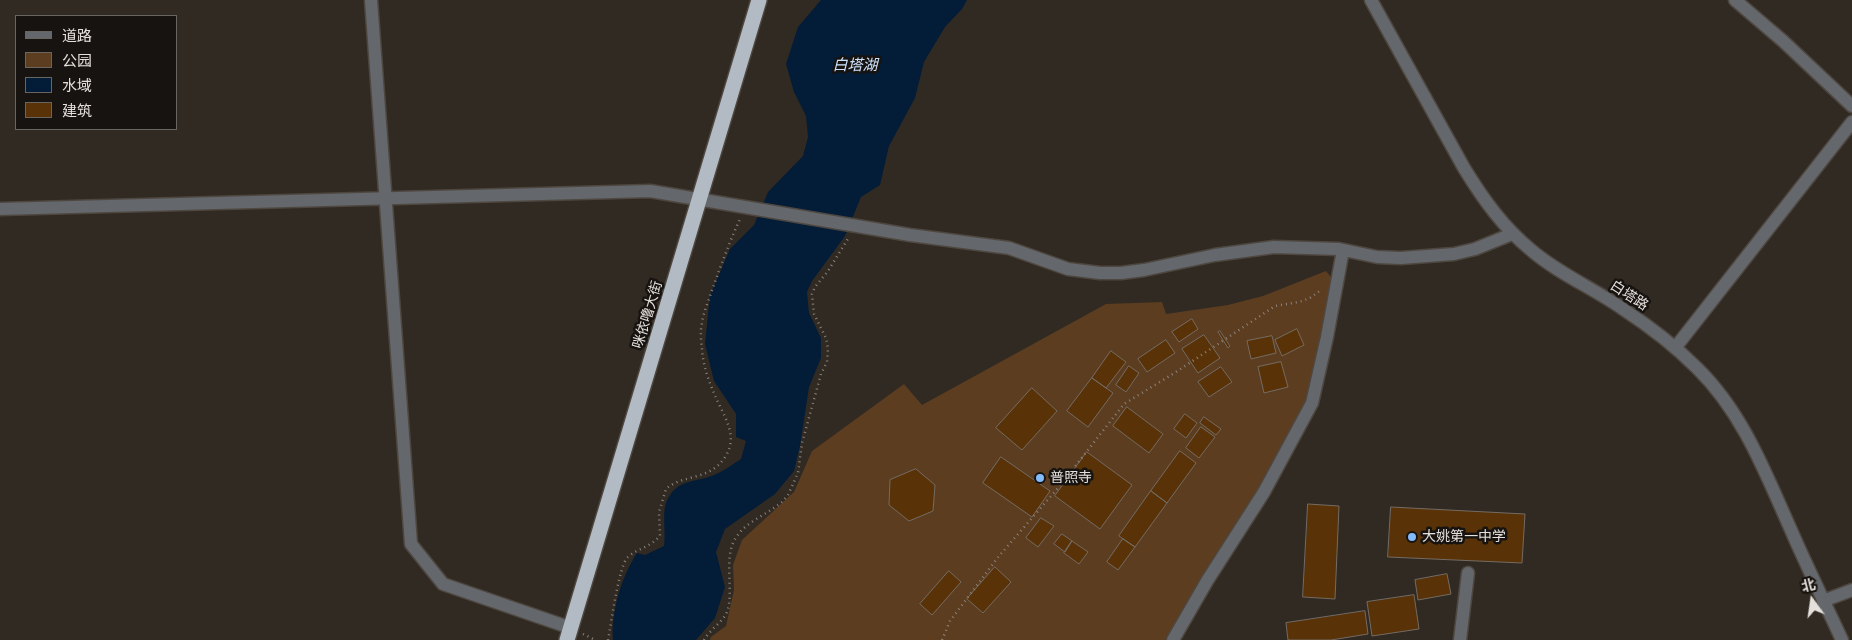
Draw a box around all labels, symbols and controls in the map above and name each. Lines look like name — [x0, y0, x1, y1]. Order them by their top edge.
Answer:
legend — [15, 15, 178, 130]
text: 道路 — [62, 27, 92, 44]
text: 公园 — [62, 52, 92, 69]
water label: 白塔湖 — [833, 57, 877, 75]
text: 水域 — [62, 77, 92, 94]
text: 建筑 — [62, 102, 92, 119]
street label: 白塔路 — [1607, 278, 1651, 314]
street label: 咪依噜大街 — [630, 279, 666, 351]
place label: 普照寺 — [1050, 470, 1092, 486]
marker: 普照寺 — [1034, 472, 1046, 484]
place label: 大姚第一中学 — [1422, 529, 1506, 545]
marker: 大姚第一中学 — [1406, 531, 1418, 543]
north arrow — [1787, 575, 1837, 625]
text: 北 — [1800, 576, 1817, 595]

